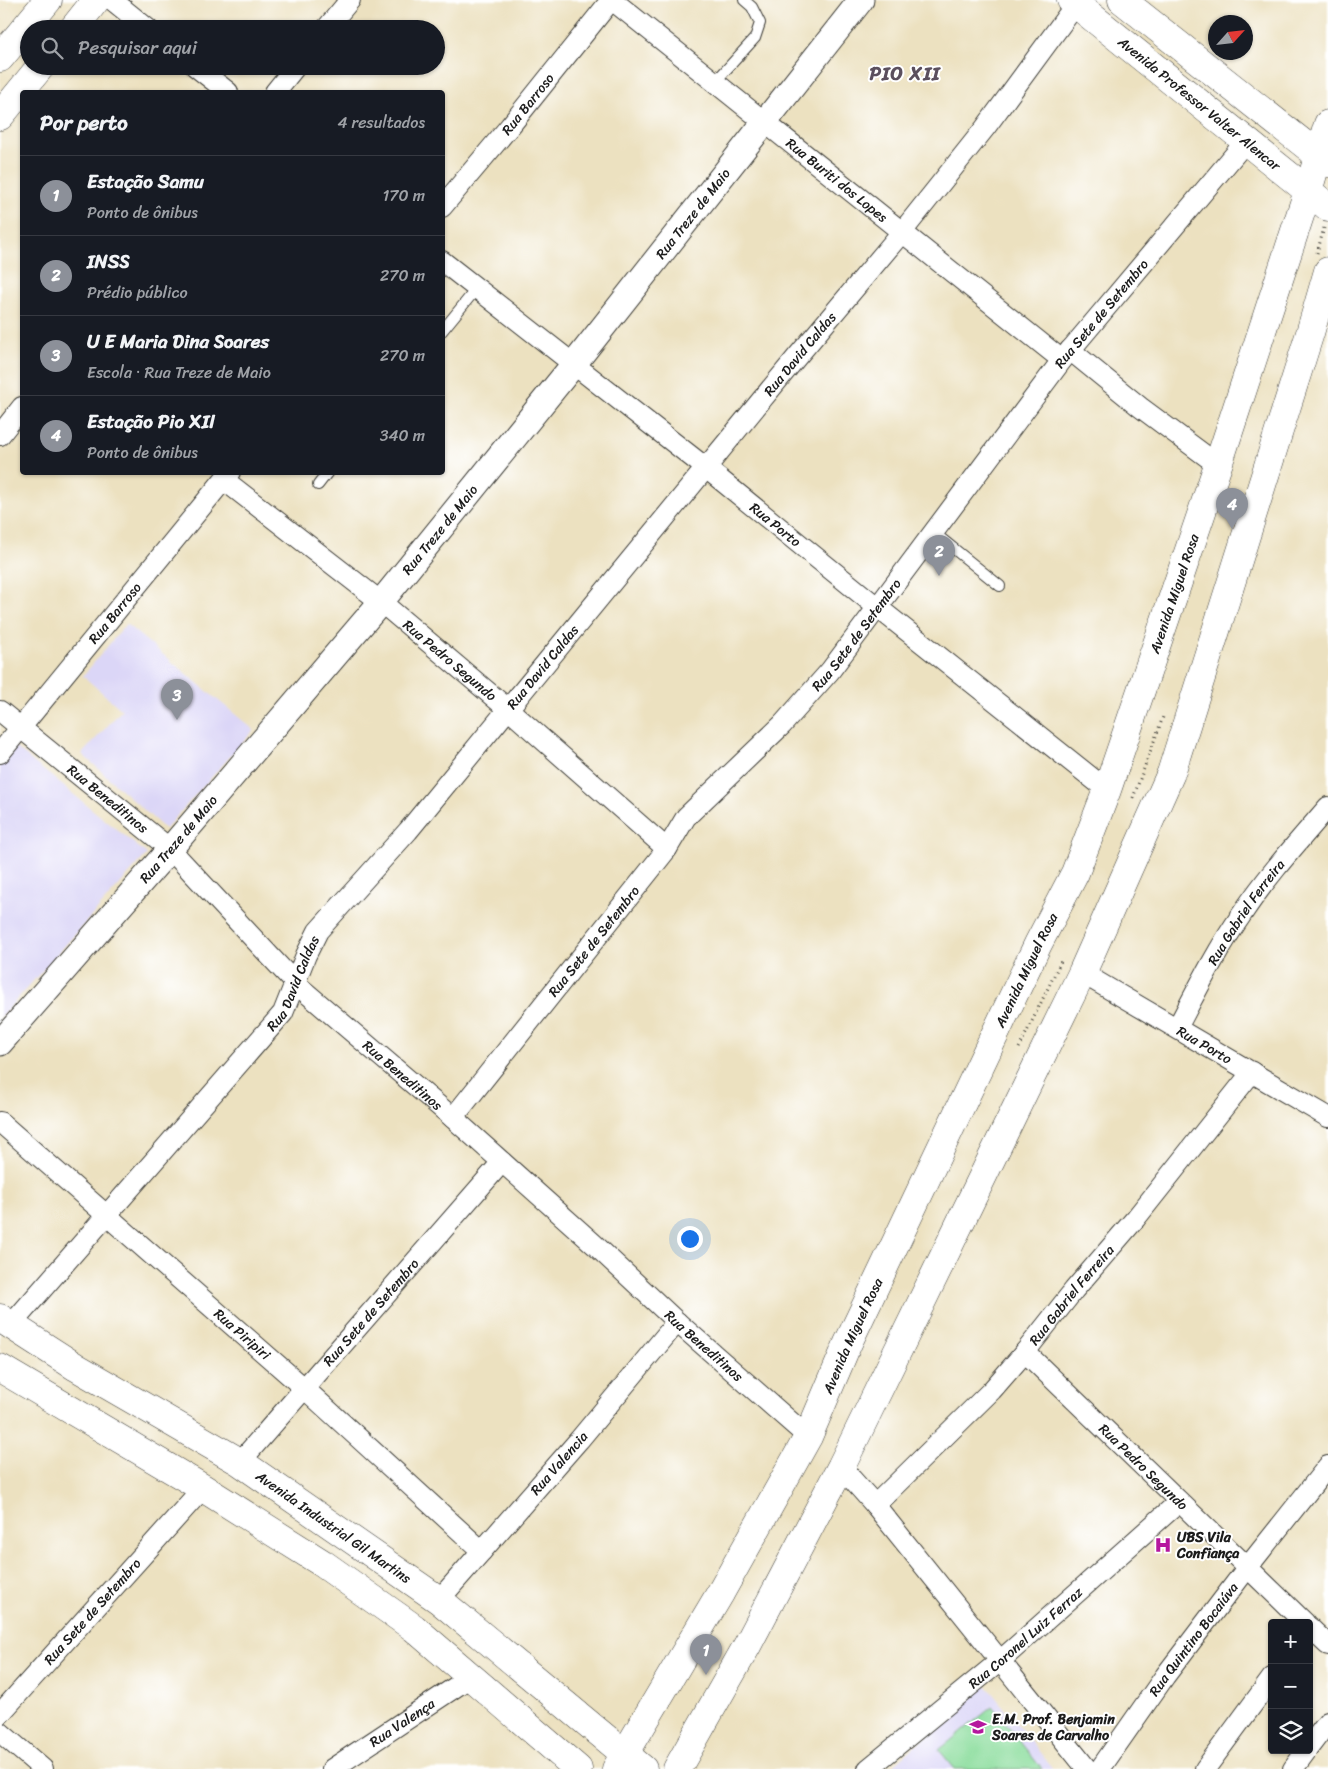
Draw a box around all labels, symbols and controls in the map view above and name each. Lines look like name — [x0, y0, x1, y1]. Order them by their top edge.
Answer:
north arrow — [1208, 15, 1253, 60]
search box — [20, 20, 445, 75]
street label: Avenida Professor Valter Alencar — [1111, 30, 1287, 178]
text: Pesquisar aqui — [78, 31, 197, 64]
icon: search — [38, 34, 66, 62]
district label: PIO XII — [870, 57, 941, 90]
street label: Rua Barroso — [495, 68, 561, 141]
text: Por perto — [40, 104, 128, 142]
text: 4 resultados — [337, 108, 425, 137]
street label: Rua Buriti dos Lopes — [780, 132, 893, 229]
street label: Rua Treze de Maio — [649, 163, 737, 265]
text: Estação Samu — [87, 165, 204, 198]
text: 1 — [53, 181, 59, 210]
text: 170 m — [382, 181, 425, 210]
text: Ponto de ônibus — [87, 198, 198, 227]
text: INSS — [87, 245, 130, 278]
street label: Rua Sete de Setembro — [1048, 253, 1155, 374]
text: 2 — [51, 261, 61, 290]
text: 270 m — [380, 261, 425, 290]
text: Prédio público — [87, 278, 188, 307]
street label: Rua David Caldas — [757, 306, 843, 402]
text: U E Maria Dina Soares — [87, 325, 269, 358]
text: 3 — [52, 341, 60, 370]
text: 270 m — [380, 341, 425, 370]
text: Escola · Rua Treze de Maio — [87, 358, 271, 387]
text: Estação Pio XII — [87, 405, 215, 438]
text: 4 — [51, 421, 61, 450]
text: 340 m — [380, 421, 425, 450]
text: Ponto de ônibus — [87, 438, 198, 467]
street label: Rua Treze de Maio — [396, 479, 485, 581]
pin: 4 — [1216, 488, 1248, 529]
street label: Rua Porto — [744, 496, 807, 554]
street label: Avenida Miguel Rosa — [1142, 530, 1207, 658]
pin: 2 — [923, 535, 955, 576]
street label: Rua Sete de Setembro — [805, 573, 908, 697]
street label: Rua Barroso — [82, 577, 148, 650]
street label: Rua Pedro Segundo — [397, 613, 502, 708]
street label: Rua David Caldas — [500, 619, 586, 715]
pin: 3 — [161, 679, 193, 720]
street label: Rua Beneditinos — [61, 758, 154, 840]
street label: Rua Treze de Maio — [133, 789, 224, 889]
street label: Rua Gabriel Ferreira — [1201, 854, 1292, 970]
street label: Rua Sete de Setembro — [542, 880, 647, 1003]
street label: Avenida Miguel Rosa — [988, 908, 1066, 1033]
street label: Rua David Caldas — [260, 931, 327, 1037]
street label: Rua Porto — [1172, 1019, 1237, 1071]
street label: Rua Beneditinos — [357, 1034, 449, 1118]
your location — [677, 1226, 703, 1252]
street label: Rua Gabriel Ferreira — [1023, 1239, 1121, 1351]
street label: Rua Sete de Setembro — [317, 1253, 426, 1372]
street label: Avenida Miguel Rosa — [815, 1273, 891, 1399]
street label: Rua Piripiri — [208, 1302, 277, 1367]
street label: Rua Beneditinos — [658, 1304, 750, 1389]
street label: Rua Pedro Segundo — [1093, 1417, 1194, 1517]
street label: Rua Valencia — [524, 1426, 595, 1501]
street label: Avenida Industrial Gil Martins — [249, 1464, 417, 1591]
place label: UBS Vila Confiança — [1176, 1525, 1240, 1566]
hospital icon: UBS Vila Confiança — [1153, 1535, 1173, 1555]
street label: Rua Sete de Setembro — [38, 1552, 148, 1671]
street label: Rua Quintino Bocaiúva — [1142, 1577, 1245, 1702]
street label: Rua Coronel Luiz Ferraz — [963, 1581, 1089, 1695]
map controls — [1268, 1619, 1313, 1754]
button: + — [1268, 1619, 1313, 1664]
pin: 1 — [690, 1634, 722, 1675]
button: − — [1268, 1664, 1313, 1709]
street label: Rua Valença — [364, 1691, 441, 1754]
place label: E.M. Prof. Benjamin Soares de Carvalho — [991, 1707, 1115, 1748]
button: layers — [1268, 1709, 1313, 1754]
school or university icon: E.M. Prof. Benjamin Soares de Carvalho — [968, 1717, 988, 1737]

